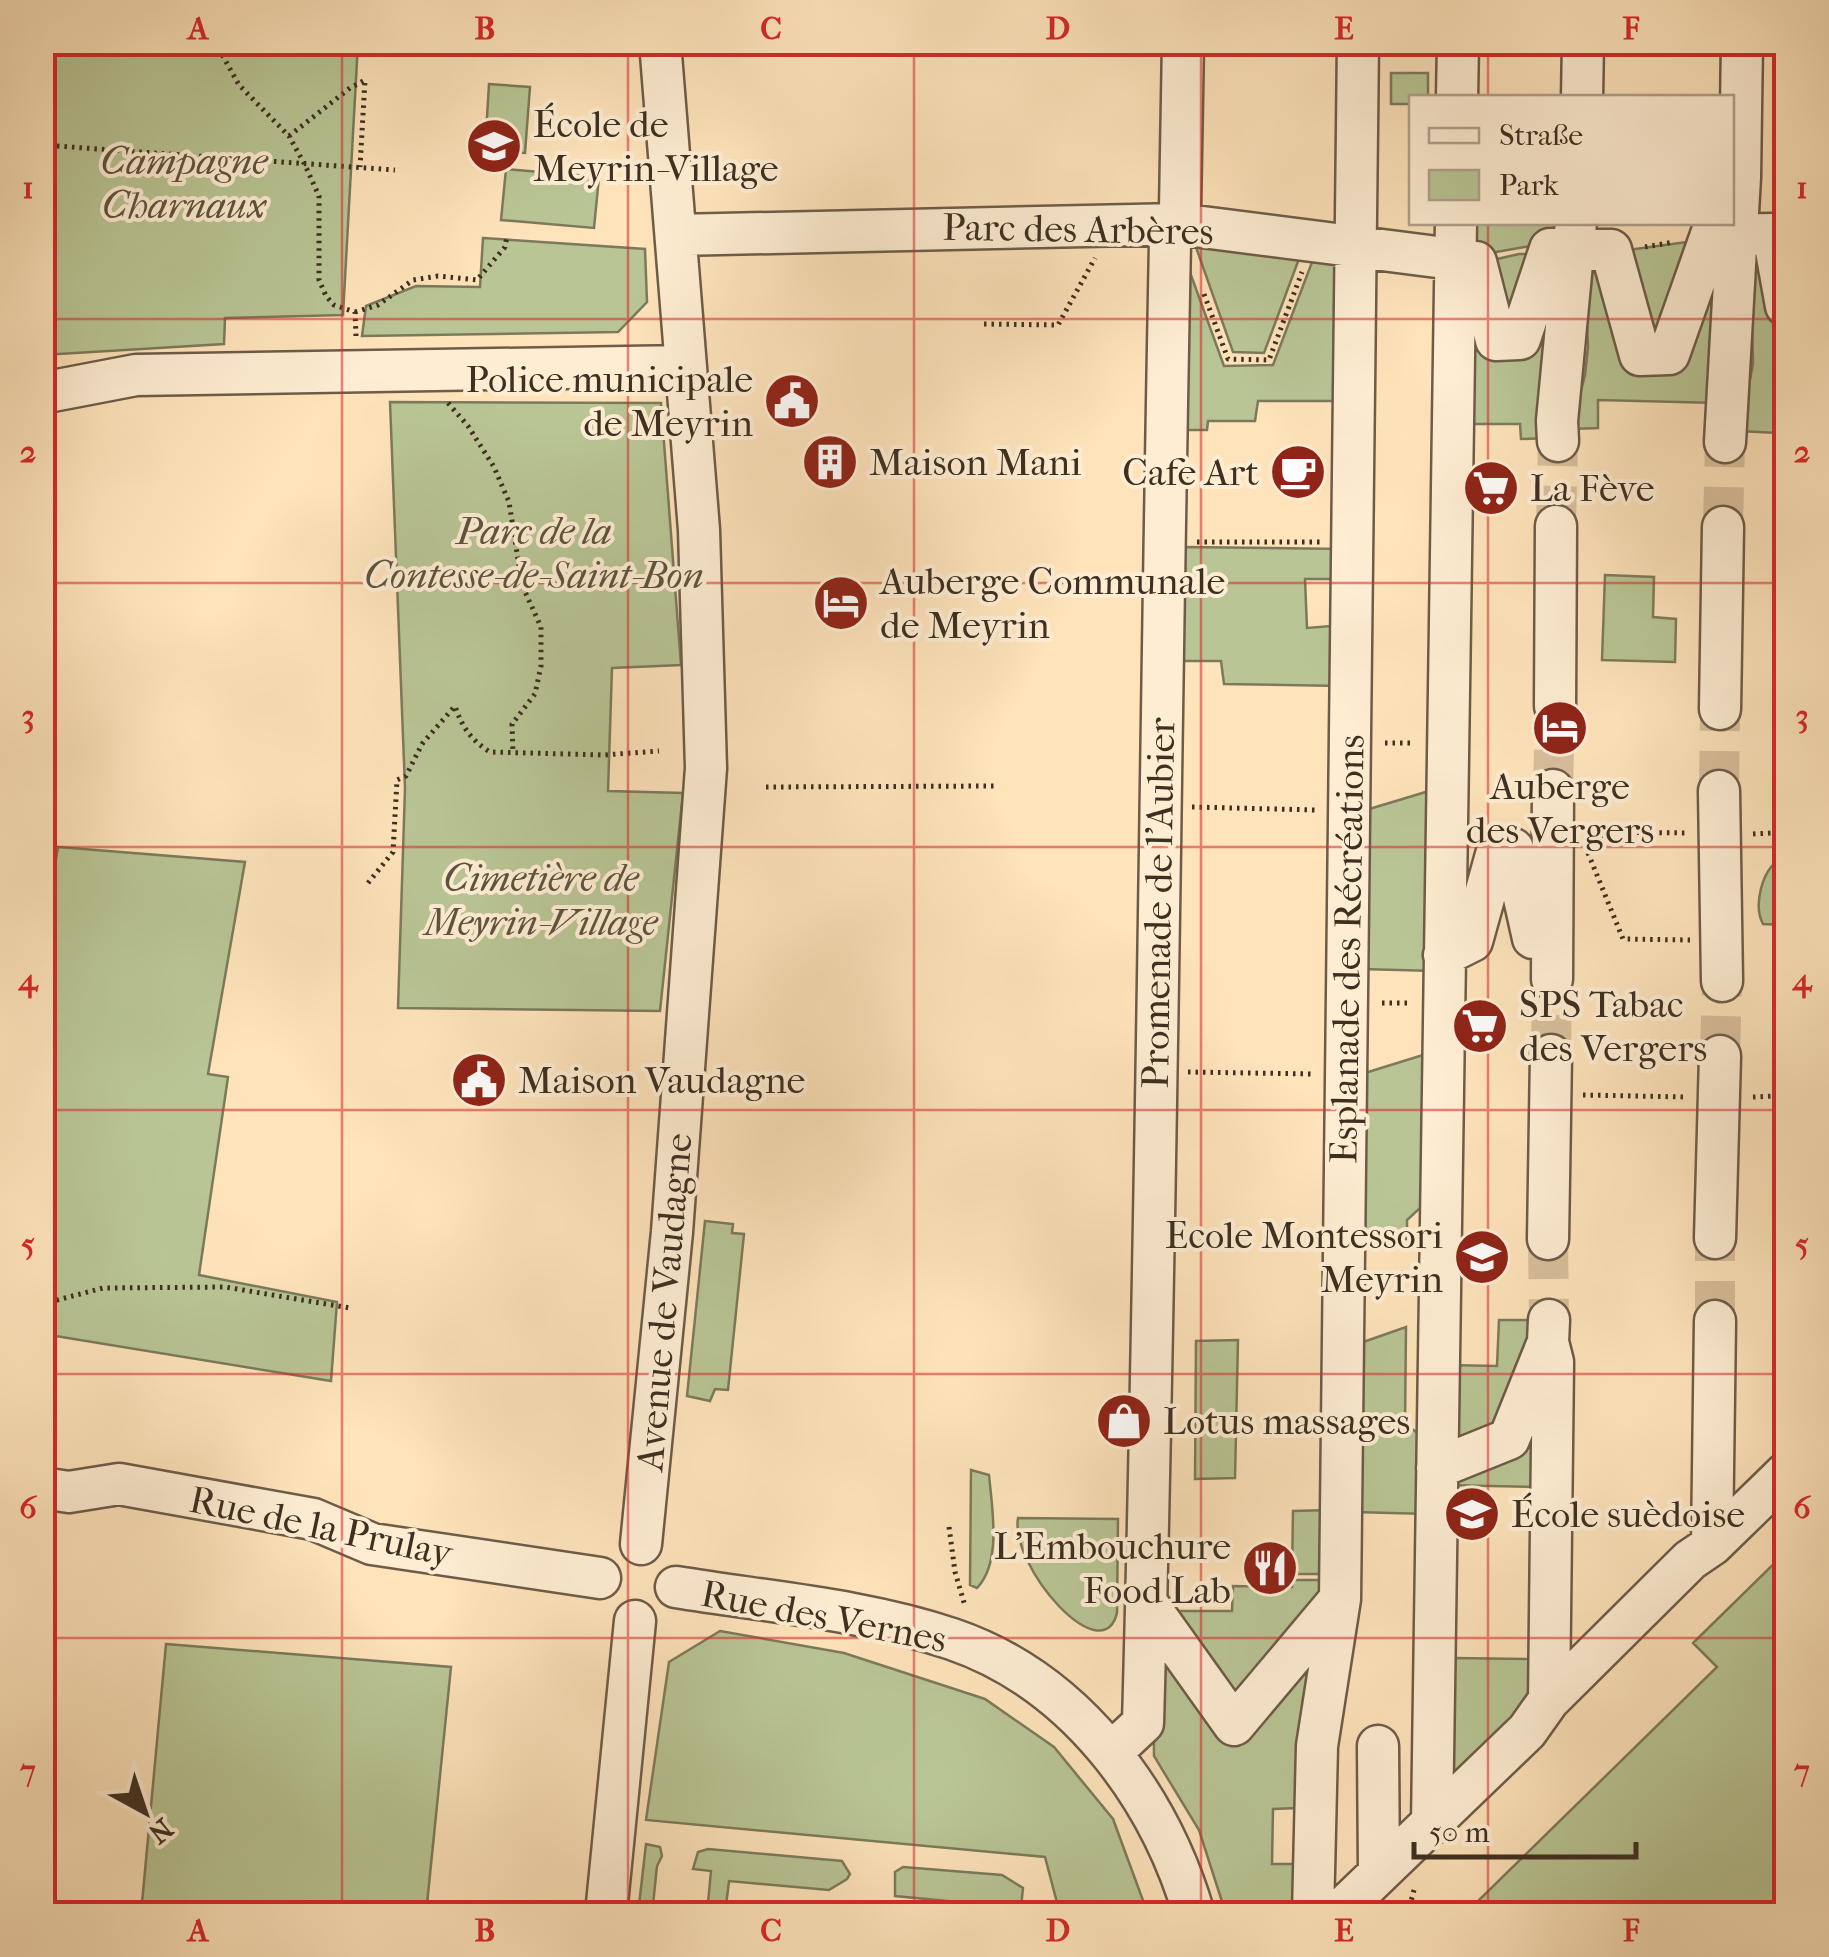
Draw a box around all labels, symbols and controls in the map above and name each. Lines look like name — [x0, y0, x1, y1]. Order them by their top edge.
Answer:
text: A — [186, 10, 210, 47]
text: B — [475, 10, 495, 47]
text: C — [760, 10, 782, 47]
text: D — [1046, 10, 1070, 47]
text: E — [1334, 10, 1354, 47]
text: F — [1622, 10, 1640, 47]
legend — [1409, 95, 1734, 225]
place label: École de Meyrin-Village — [533, 102, 779, 191]
school or university icon: École de Meyrin-Village — [464, 116, 524, 176]
text: Straße — [1499, 118, 1583, 153]
park label: Campagne Charnaux — [100, 139, 269, 228]
text: Park — [1499, 168, 1559, 203]
text: 1 — [22, 169, 34, 206]
text: 1 — [1796, 169, 1808, 206]
street label: Parc des Arbères — [942, 205, 1214, 254]
place label: Police municipale de Meyrin — [466, 357, 753, 446]
public building icon: Police municipale de Meyrin — [762, 371, 822, 431]
building icon: Maison Mani — [800, 432, 860, 492]
text: 2 — [20, 433, 36, 470]
text: 2 — [1794, 433, 1810, 470]
place label: Maison Mani — [869, 440, 1081, 485]
cafe icon: Cafe Art — [1268, 442, 1328, 502]
place label: Cafe Art — [1122, 450, 1259, 495]
supermarket icon: La Fève — [1461, 458, 1521, 518]
place label: La Fève — [1530, 466, 1654, 511]
park label: Parc de la Contesse-de-Saint-Bon — [364, 509, 704, 598]
place label: Auberge Communale de Meyrin — [878, 559, 1225, 648]
hotel icon: Auberge Communale de Meyrin — [811, 573, 871, 633]
text: 3 — [21, 697, 35, 734]
text: 3 — [1795, 697, 1809, 734]
hotel icon: Auberge des Vergers — [1530, 698, 1590, 758]
street label: Promenade de l'Aubier — [1133, 716, 1184, 1089]
street label: Esplanade des Récréations — [1321, 734, 1374, 1164]
place label: Auberge des Vergers — [1466, 764, 1654, 853]
park label: Cimetière de Meyrin-Village — [422, 856, 659, 945]
text: 4 — [18, 961, 40, 999]
text: 4 — [1792, 961, 1814, 999]
place label: SPS Tabac des Vergers — [1519, 982, 1707, 1071]
supermarket icon: SPS Tabac des Vergers — [1450, 996, 1510, 1056]
public building icon: Maison Vaudagne — [449, 1050, 509, 1110]
place label: Maison Vaudagne — [518, 1058, 805, 1103]
street label: Avenue de Vaudagne — [627, 1131, 702, 1475]
place label: Ecole Montessori Meyrin — [1165, 1213, 1443, 1302]
text: 5 — [21, 1225, 35, 1262]
text: 5 — [1795, 1225, 1809, 1262]
school or university icon: Ecole Montessori Meyrin — [1452, 1227, 1512, 1287]
shop icon: Lotus massages — [1094, 1391, 1154, 1451]
place label: Lotus massages — [1163, 1399, 1410, 1444]
street label: Rue de la Prulay — [185, 1477, 458, 1577]
school or university icon: École suèdoise — [1442, 1484, 1502, 1544]
text: 6 — [19, 1489, 37, 1526]
text: 6 — [1793, 1489, 1811, 1526]
place label: École suèdoise — [1511, 1492, 1745, 1537]
place label: L'Embouchure Food Lab — [994, 1524, 1231, 1613]
restaurant icon: L'Embouchure Food Lab — [1240, 1538, 1300, 1598]
street label: Rue des Vernes — [697, 1571, 950, 1662]
text: 7 — [19, 1752, 36, 1789]
text: 7 — [1793, 1752, 1810, 1789]
north arrow — [95, 1762, 195, 1862]
scale bar — [1414, 1797, 1636, 1859]
text: N — [141, 1811, 179, 1851]
text: 50 m — [1429, 1815, 1490, 1850]
text: A — [186, 1912, 210, 1949]
text: B — [475, 1912, 495, 1949]
text: C — [760, 1912, 782, 1949]
text: D — [1046, 1912, 1070, 1949]
text: E — [1334, 1912, 1354, 1949]
text: F — [1622, 1912, 1640, 1949]

